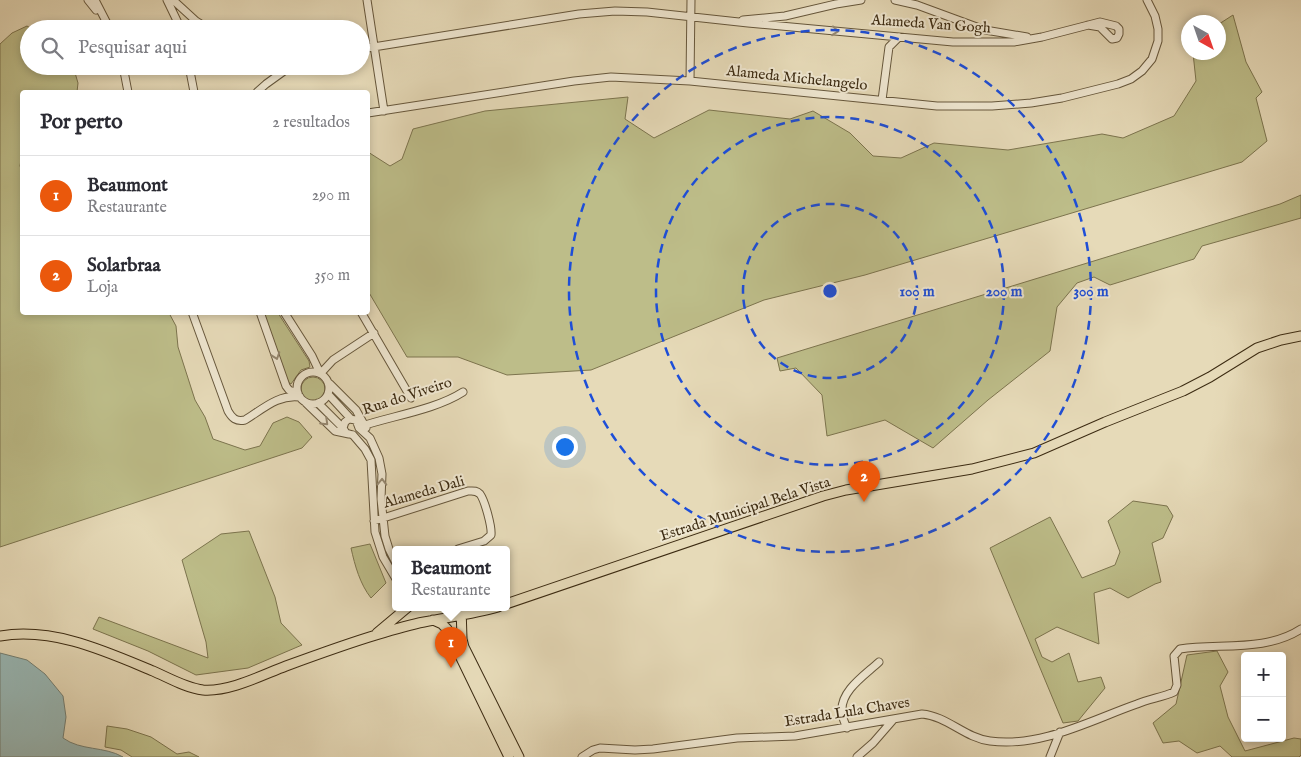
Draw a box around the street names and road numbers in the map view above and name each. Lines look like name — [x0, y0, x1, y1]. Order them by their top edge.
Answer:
street label: Alameda Van Gogh — [870, 10, 991, 38]
street label: Alameda Michelangelo — [724, 61, 869, 95]
street label: Rua do Viveiro — [360, 373, 454, 419]
street label: Alameda Dali — [380, 471, 467, 513]
street label: Estrada Municipal Bela Vista — [657, 472, 833, 546]
street label: Estrada Lula Chaves — [783, 693, 911, 731]

